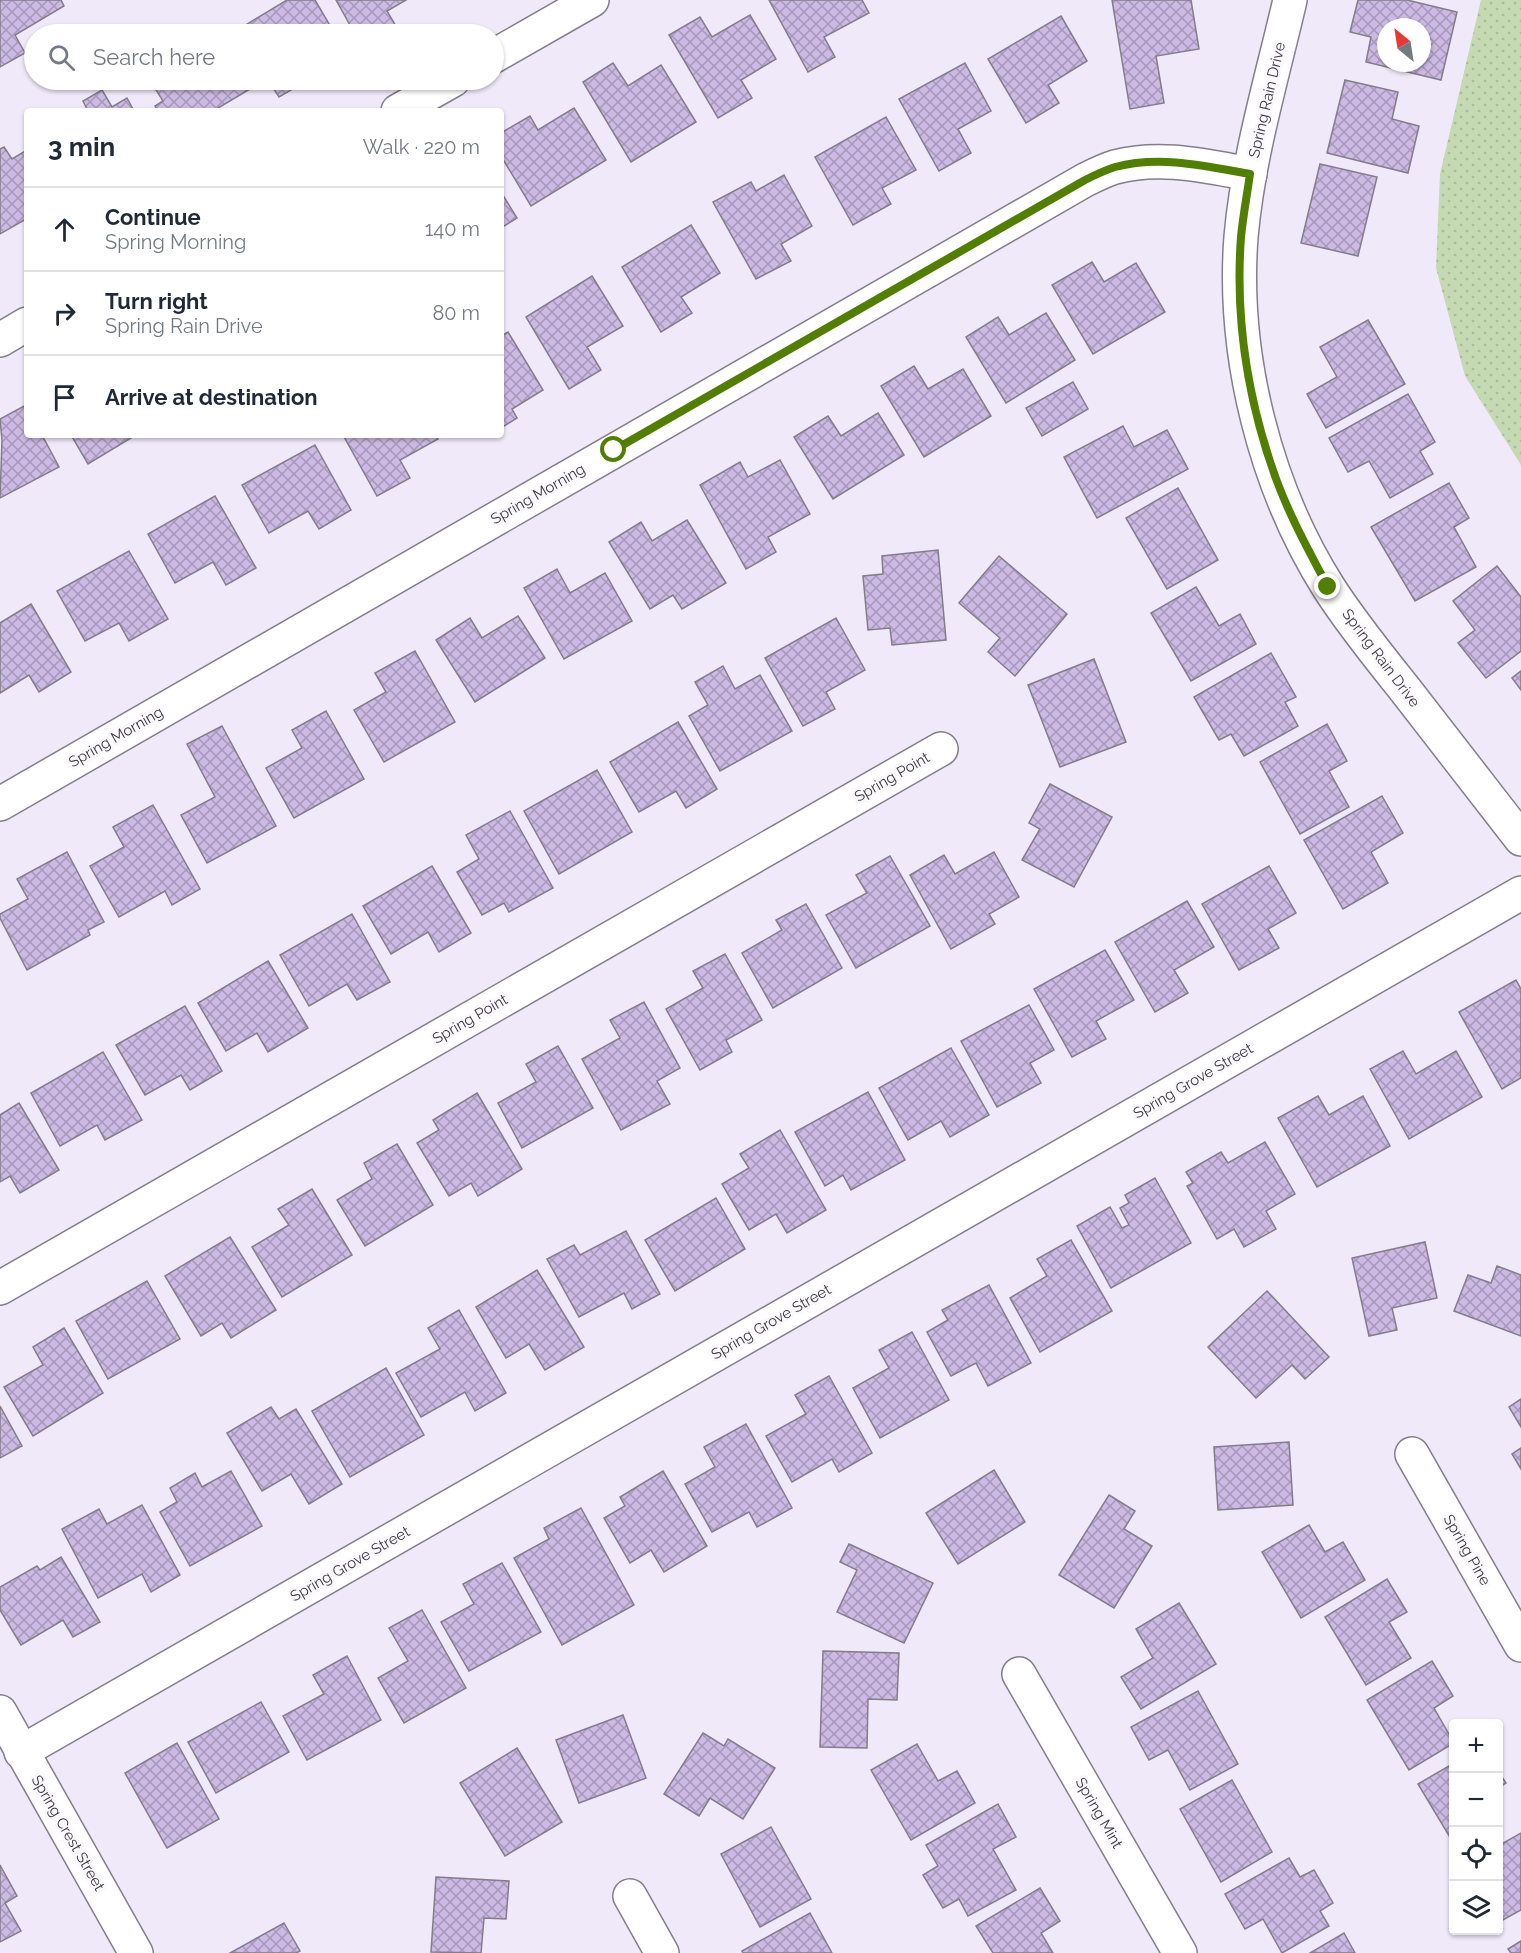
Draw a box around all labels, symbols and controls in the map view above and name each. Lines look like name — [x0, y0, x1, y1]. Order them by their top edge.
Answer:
north arrow — [1377, 18, 1431, 72]
search box — [24, 24, 504, 90]
street label: Spring Rain Drive — [1245, 40, 1289, 160]
icon: search — [45, 41, 78, 74]
text: Search here — [93, 44, 215, 70]
text: 3 min — [48, 132, 115, 162]
text: Walk · 220 m — [363, 135, 480, 159]
text: Continue — [105, 204, 201, 230]
icon: ahead — [48, 213, 81, 246]
text: 140 m — [425, 217, 480, 241]
text: Spring Morning — [105, 230, 246, 254]
text: Turn right — [105, 288, 208, 314]
icon: right — [48, 297, 81, 330]
text: 80 m — [432, 301, 480, 325]
text: Spring Rain Drive — [105, 314, 263, 338]
icon: arrive — [48, 381, 81, 414]
text: Arrive at destination — [105, 384, 318, 410]
route start — [600, 436, 626, 462]
street label: Spring Morning — [488, 460, 588, 528]
route end — [1314, 573, 1340, 599]
street label: Spring Rain Drive — [1338, 605, 1424, 711]
street label: Spring Morning — [66, 703, 166, 771]
street label: Spring Point — [851, 748, 933, 806]
street label: Spring Point — [429, 990, 511, 1048]
street label: Spring Grove Street — [1130, 1039, 1256, 1123]
street label: Spring Grove Street — [708, 1280, 834, 1364]
street label: Spring Pine — [1439, 1511, 1495, 1589]
street label: Spring Grove Street — [287, 1522, 413, 1606]
map controls — [1449, 1719, 1503, 1935]
button: + — [1449, 1719, 1503, 1773]
street label: Spring Crest Street — [28, 1772, 108, 1894]
button: − — [1449, 1773, 1503, 1827]
street label: Spring Mint — [1071, 1774, 1127, 1852]
button: locate — [1449, 1827, 1503, 1881]
button: layers — [1449, 1881, 1503, 1935]

